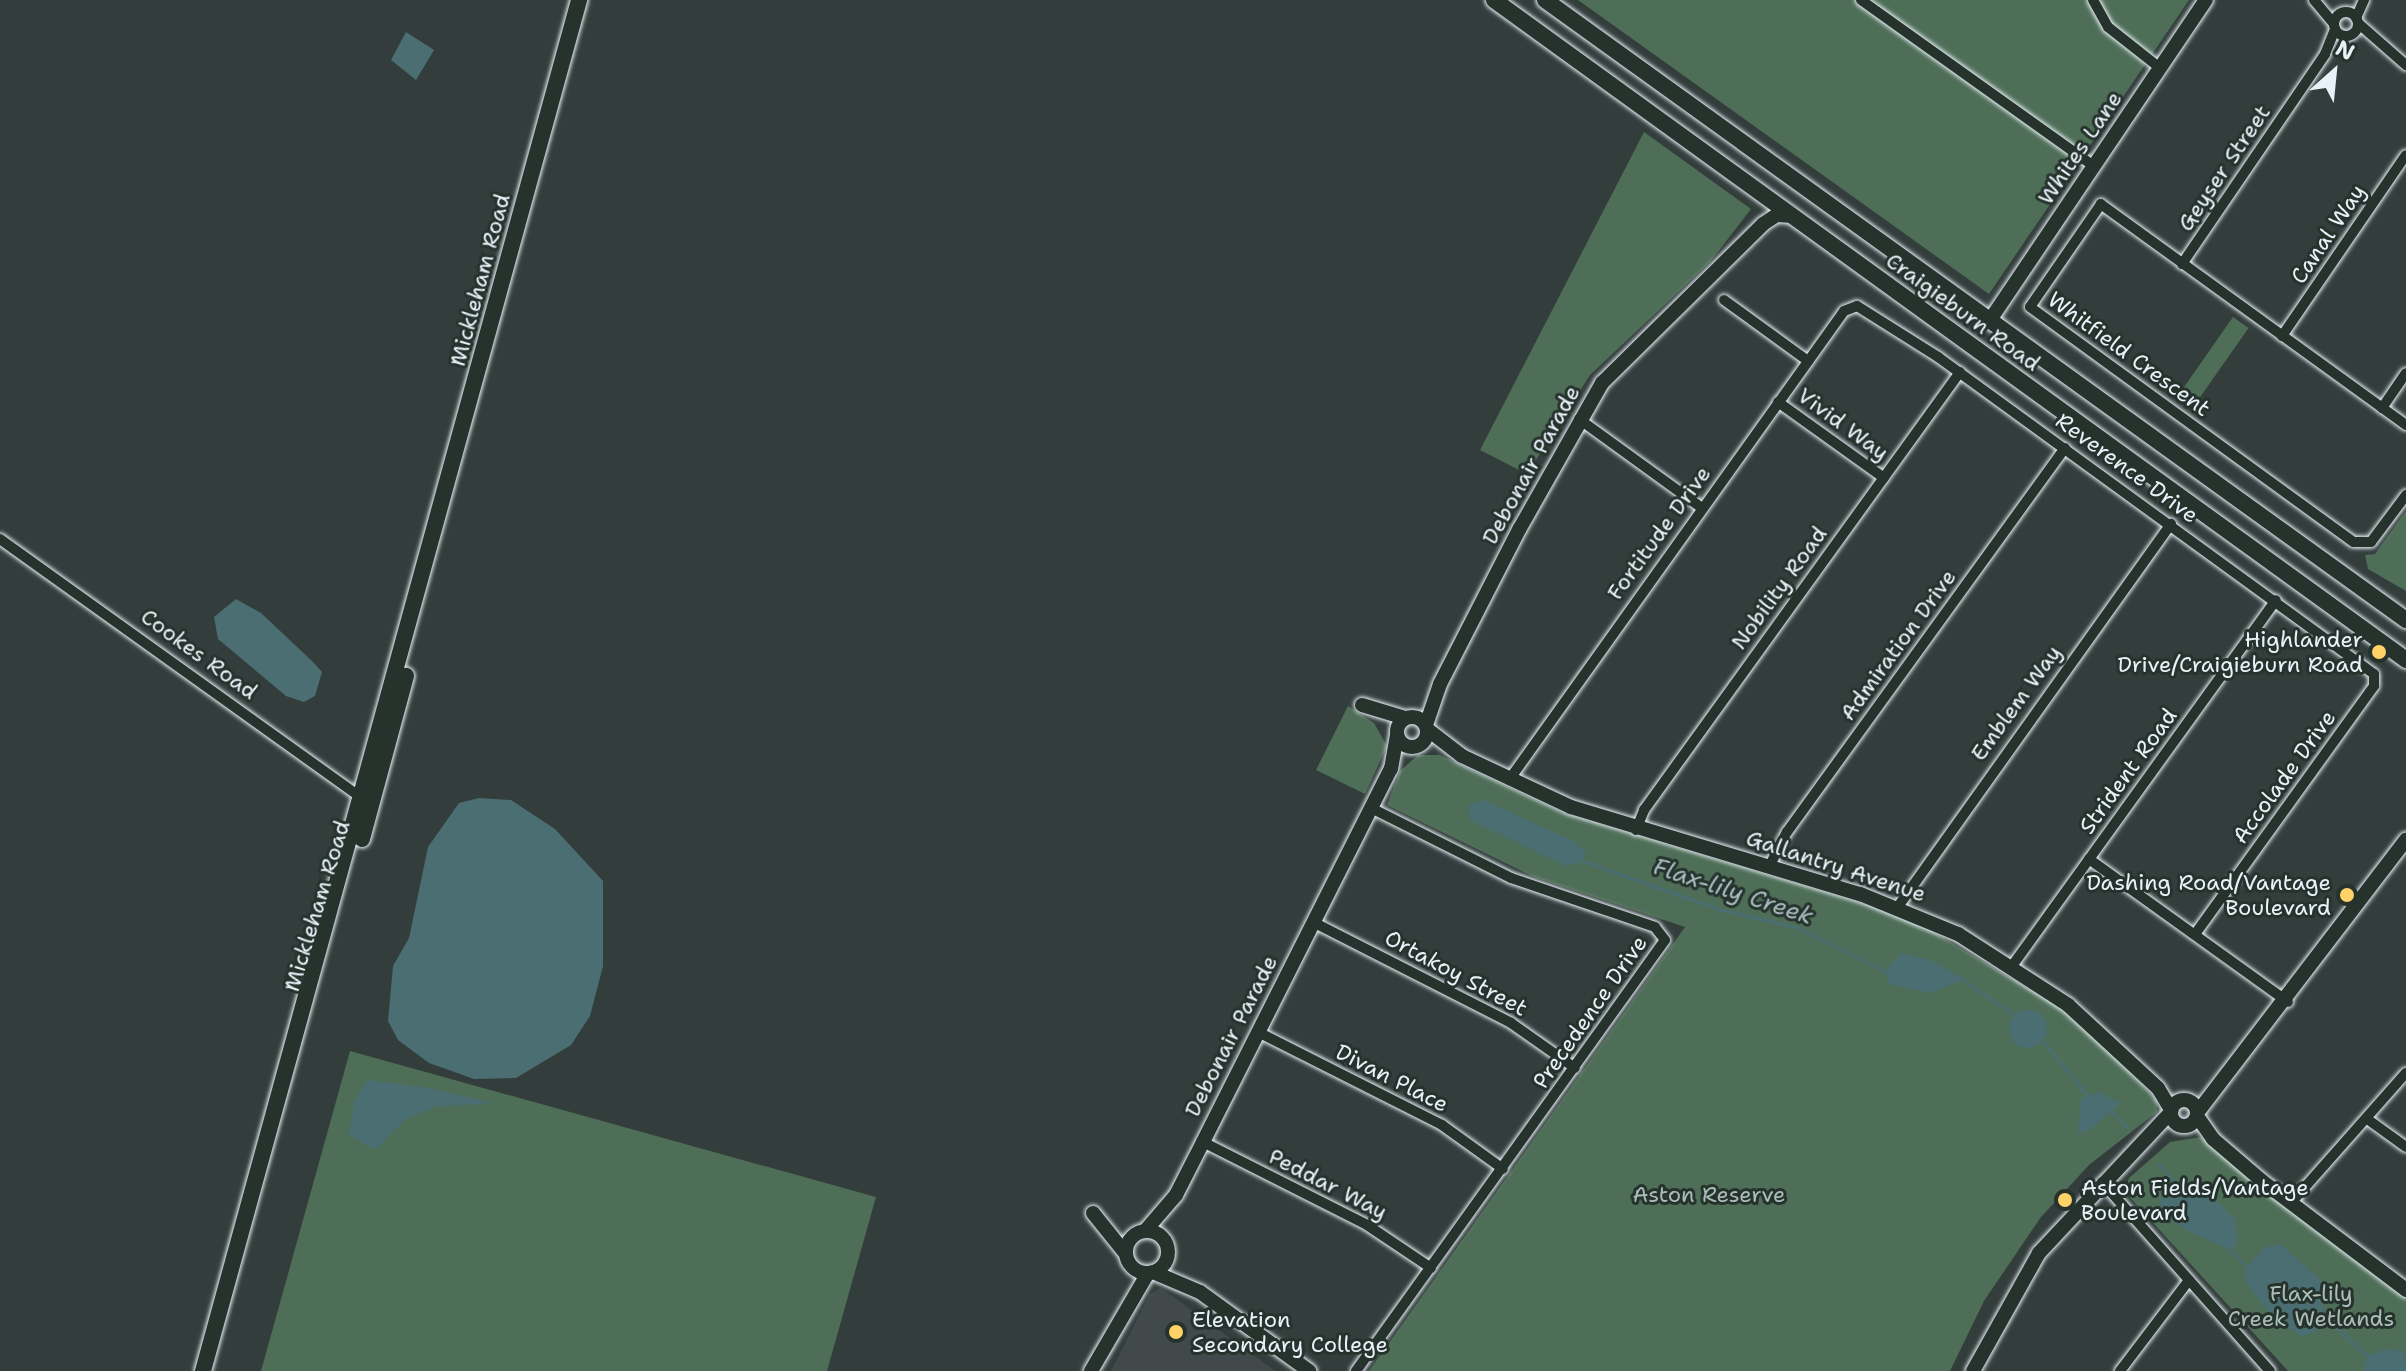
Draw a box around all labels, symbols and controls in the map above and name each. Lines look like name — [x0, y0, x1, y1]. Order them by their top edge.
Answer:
north arrow — [2294, 32, 2374, 112]
text: N — [2331, 33, 2359, 67]
street label: Whites Lane — [2032, 86, 2128, 210]
street label: Geyser Street — [2172, 100, 2276, 236]
street label: Canal Way — [2285, 179, 2371, 289]
street label: Mickleham Road — [444, 191, 516, 369]
street label: Craigieburn Road — [1881, 247, 2045, 377]
street label: Whitfield Crescent — [2043, 286, 2215, 422]
street label: Debonair Parade — [1477, 381, 1585, 549]
street label: Vivid Way — [1792, 382, 1894, 466]
street label: Reverence Drive — [2051, 407, 2203, 529]
street label: Fortitude Drive — [1602, 461, 1716, 605]
street label: Nobility Road — [1726, 521, 1832, 655]
street label: Admiration Drive — [1834, 564, 1962, 726]
street label: Cookes Road — [136, 603, 262, 705]
place label: Highlander Drive/Craigieburn Road — [2117, 626, 2363, 678]
street label: Emblem Way — [1965, 640, 2067, 766]
marker: Highlander Drive/Craigieburn Road — [2370, 643, 2388, 661]
street label: Strident Road — [2074, 703, 2182, 839]
street label: Accolade Drive — [2227, 705, 2341, 849]
street label: Mickleham Road — [278, 817, 356, 995]
street label: Gallantry Avenue — [1743, 825, 1929, 907]
water label: Flax-lily Creek — [1649, 853, 1817, 931]
place label: Dashing Road/Vantage Boulevard — [2087, 869, 2331, 920]
marker: Dashing Road/Vantage Boulevard — [2338, 886, 2356, 904]
street label: Ortakoy Street — [1380, 924, 1532, 1022]
street label: Precedence Drive — [1527, 930, 1653, 1094]
street label: Debonair Parade — [1179, 951, 1283, 1121]
street label: Divan Place — [1331, 1038, 1453, 1118]
street label: Peddar Way — [1264, 1143, 1392, 1225]
place label: Aston Fields/Vantage Boulevard — [2081, 1174, 2309, 1226]
park label: Aston Reserve — [1632, 1182, 1786, 1208]
marker: Aston Fields/Vantage Boulevard — [2056, 1191, 2074, 1209]
park label: Flax-lily Creek Wetlands — [2228, 1280, 2394, 1332]
place label: Elevation Secondary College — [1192, 1306, 1388, 1358]
marker: Elevation Secondary College — [1167, 1323, 1185, 1341]

